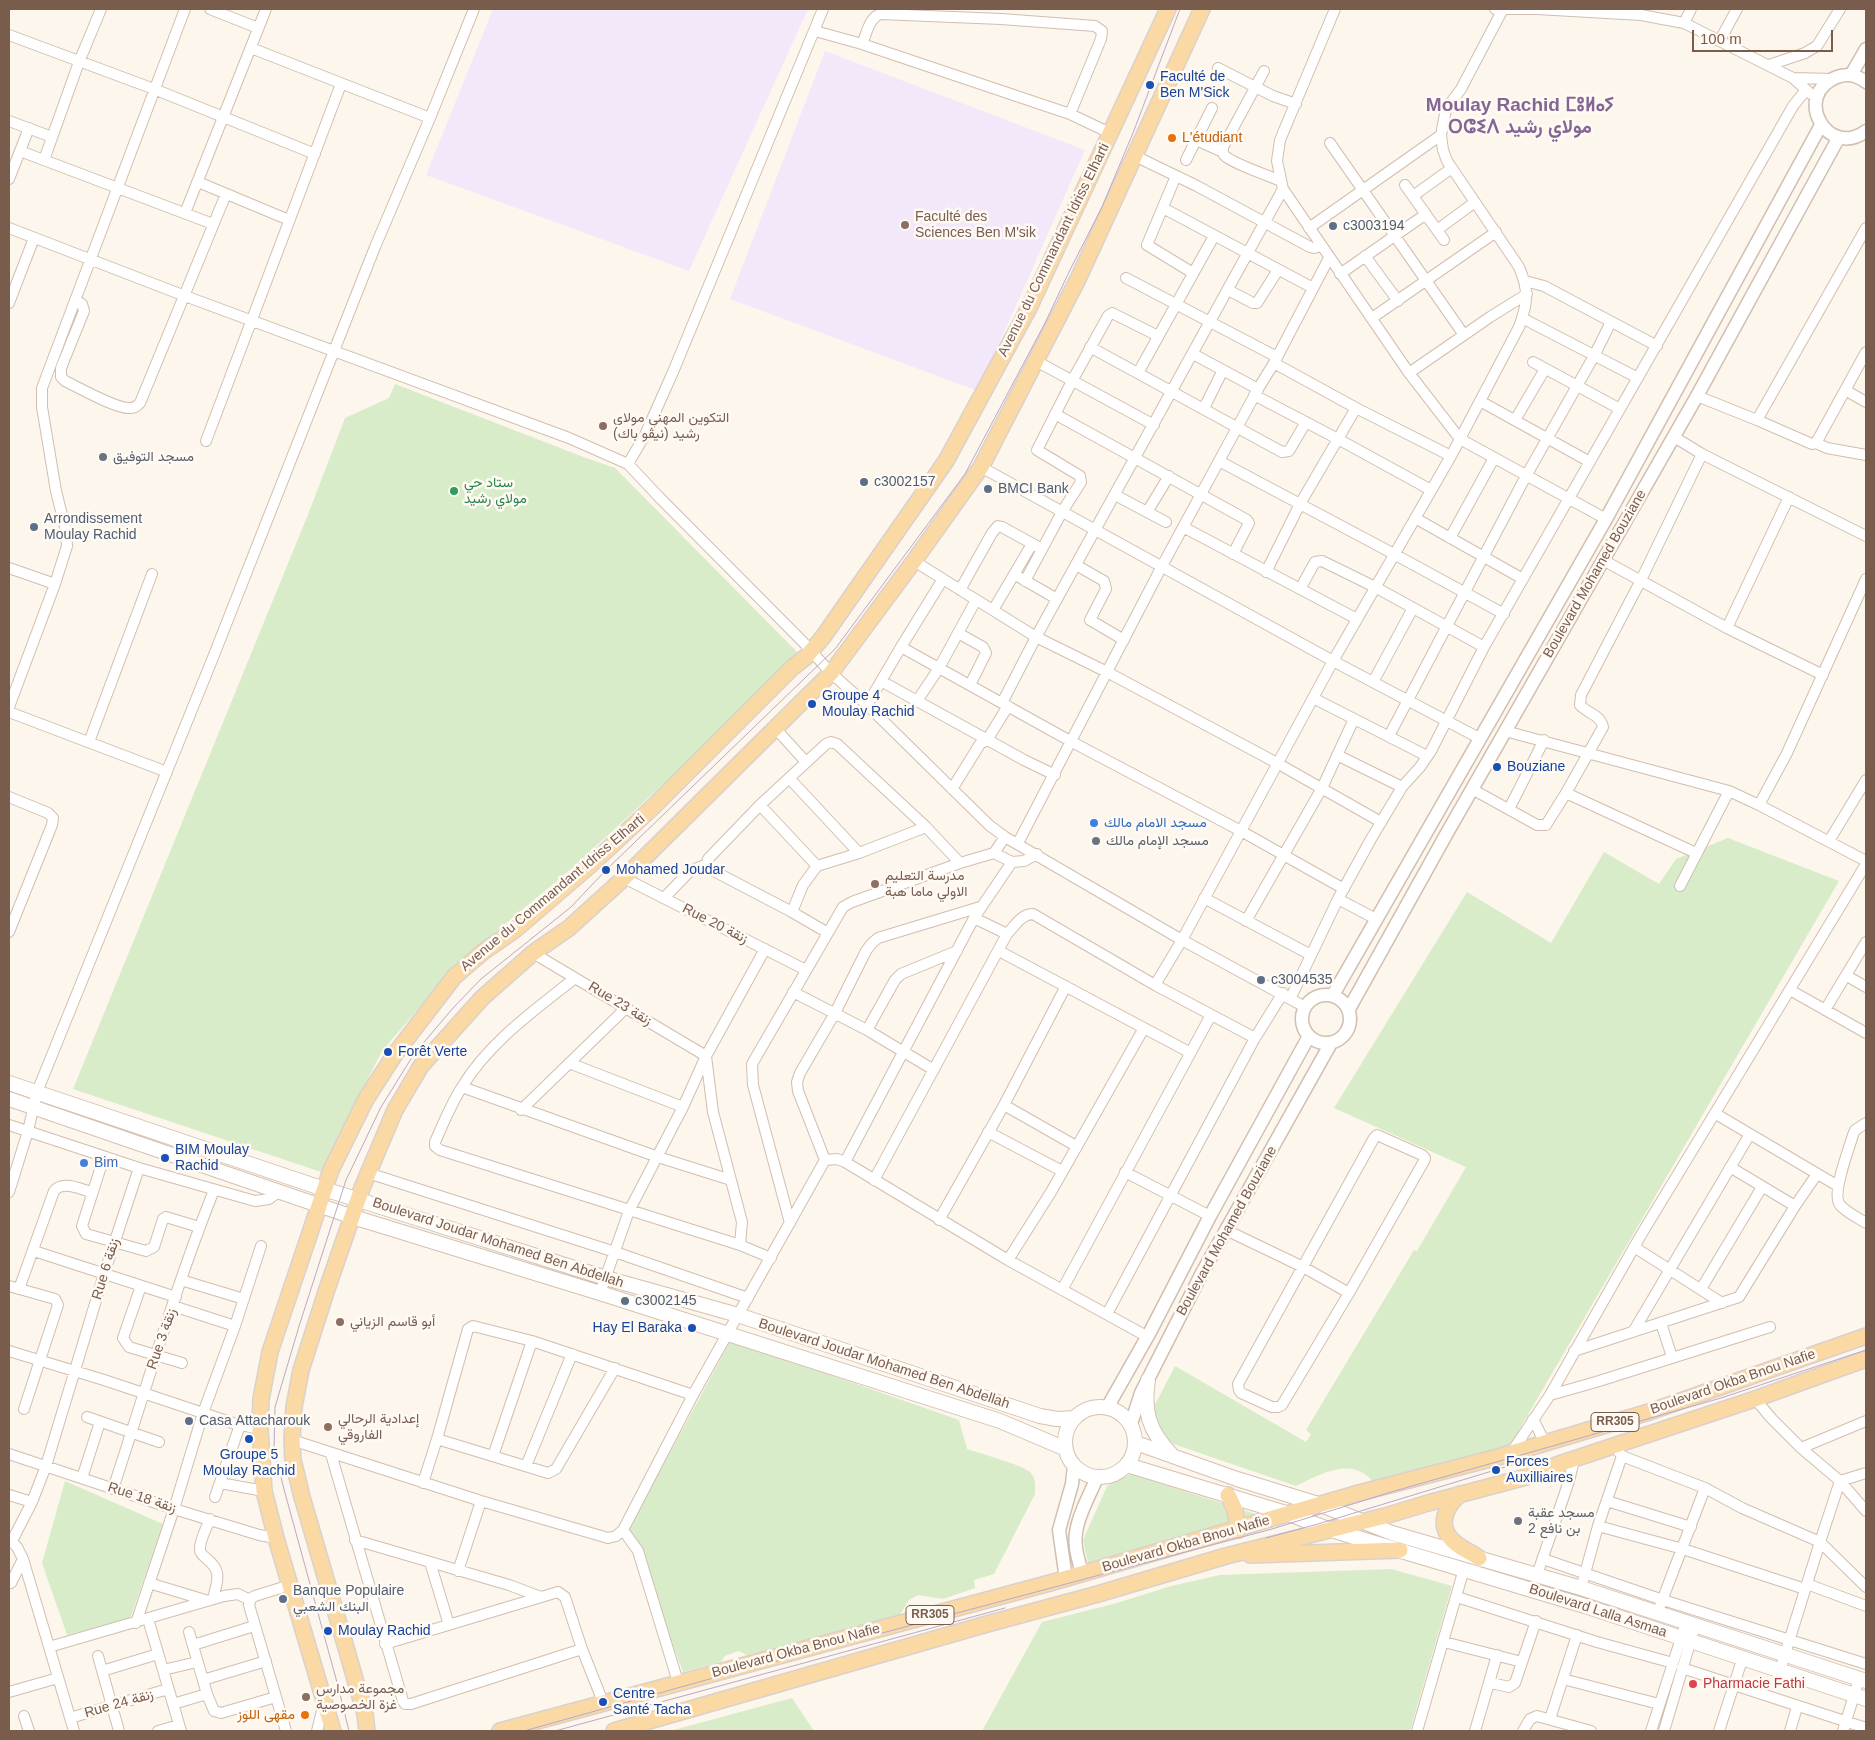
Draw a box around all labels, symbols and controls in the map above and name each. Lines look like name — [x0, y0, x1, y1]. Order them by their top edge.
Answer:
scale bar — [1695, 20, 1836, 52]
text: 100 m — [1700, 30, 1742, 47]
place label: Faculté de Ben M'Sick — [1160, 69, 1230, 102]
marker: Faculté de Ben M'Sick — [1144, 79, 1156, 91]
district label: Moulay Rachid ⵎⵓⵍⴰⵢ ⵔⵛⵉⴷ مولاي رشيد — [1426, 95, 1614, 139]
place label: L'étudiant — [1182, 130, 1242, 146]
marker: L'étudiant — [1166, 132, 1178, 144]
street label: Avenue du Commandant Idriss Elharti — [995, 140, 1113, 360]
place label: Faculté des Sciences Ben M'sik — [915, 209, 1036, 242]
place label: c3003194 — [1343, 218, 1405, 234]
marker: Faculté des Sciences Ben M'sik — [899, 219, 911, 231]
marker: c3003194 — [1327, 220, 1339, 232]
place label: التكوين المهني مولاي رشيد (نيڤو باك) — [613, 410, 729, 442]
marker: التكوين المهني مولاي رشيد (نيڤو باك) — [597, 420, 609, 432]
place label: مسجد التوفيق — [113, 449, 194, 465]
marker: مسجد التوفيق — [97, 451, 109, 463]
place label: c3002157 — [874, 474, 936, 490]
place label: ستاد حي مولاي رشيد — [464, 475, 527, 508]
marker: c3002157 — [858, 476, 870, 488]
place label: BMCI Bank — [998, 481, 1069, 497]
marker: BMCI Bank — [982, 483, 994, 495]
marker: ستاد حي مولاي رشيد — [448, 485, 460, 497]
street label: Boulevard Mohamed Bouziane — [1540, 487, 1650, 661]
place label: Arrondissement Moulay Rachid — [44, 511, 142, 544]
marker: Arrondissement Moulay Rachid — [28, 521, 40, 533]
place label: Groupe 4 Moulay Rachid — [822, 688, 915, 720]
marker: Groupe 4 Moulay Rachid — [806, 698, 818, 710]
place label: Bouziane — [1507, 759, 1565, 775]
marker: Bouziane — [1491, 761, 1503, 773]
street label: Avenue du Commandant Idriss Elharti — [457, 811, 649, 975]
place label: مسجد الامام مالك — [1104, 815, 1207, 831]
marker: مسجد الامام مالك — [1088, 817, 1100, 829]
place label: مسجد الإمام مالك — [1106, 833, 1209, 849]
marker: مسجد الإمام مالك — [1090, 835, 1102, 847]
place label: Mohamed Joudar — [616, 862, 725, 878]
marker: Mohamed Joudar — [600, 864, 612, 876]
place label: مدرسة التعليم الاولي ماما هبة — [885, 868, 967, 900]
marker: مدرسة التعليم الاولي ماما هبة — [869, 878, 881, 890]
street label: Rue 20 زنقة — [680, 900, 750, 948]
place label: c3004535 — [1271, 972, 1333, 988]
marker: c3004535 — [1255, 974, 1267, 986]
street label: Rue 23 زنقة — [585, 978, 655, 1030]
place label: Forêt Verte — [398, 1044, 467, 1060]
marker: Forêt Verte — [382, 1046, 394, 1058]
place label: BIM Moulay Rachid — [175, 1142, 249, 1174]
street label: Boulevard Mohamed Bouziane — [1173, 1143, 1281, 1319]
marker: BIM Moulay Rachid — [159, 1152, 171, 1164]
place label: Bim — [94, 1155, 118, 1171]
marker: Bim — [78, 1157, 90, 1169]
street label: Boulevard Joudar Mohamed Ben Abdellah — [370, 1194, 626, 1292]
street label: Rue 6 زنقة — [89, 1236, 123, 1302]
place label: c3002145 — [635, 1293, 697, 1309]
marker: c3002145 — [619, 1295, 631, 1307]
street label: Rue 3 زنقة — [144, 1306, 180, 1372]
place label: أبو قاسم الزياني — [350, 1314, 435, 1330]
street label: Boulevard Joudar Mohamed Ben Abdellah — [756, 1315, 1012, 1413]
marker: أبو قاسم الزياني — [334, 1316, 346, 1328]
place label: Hay El Baraka — [593, 1320, 682, 1336]
marker: Hay El Baraka — [686, 1322, 698, 1334]
street label: Boulevard Okba Bnou Nafie — [1648, 1346, 1818, 1418]
place label: إعدادية الرحالي الفاروقي — [338, 1411, 419, 1444]
road number: RR305 — [1591, 1412, 1639, 1431]
place label: Casa Attacharouk — [199, 1413, 310, 1429]
marker: Casa Attacharouk — [183, 1415, 195, 1427]
marker: إعدادية الرحالي الفاروقي — [322, 1421, 334, 1433]
marker: Groupe 5 Moulay Rachid — [243, 1433, 255, 1445]
place label: Groupe 5 Moulay Rachid — [203, 1447, 295, 1480]
place label: Forces Auxilliaires — [1506, 1454, 1573, 1486]
marker: Forces Auxilliaires — [1490, 1464, 1502, 1476]
street label: Rue 18 زنقة — [106, 1479, 178, 1517]
place label: مسجد عقبة بن نافع 2 — [1528, 1505, 1595, 1538]
street label: Boulevard Okba Bnou Nafie — [1100, 1512, 1272, 1576]
marker: مسجد عقبة بن نافع 2 — [1512, 1515, 1524, 1527]
street label: Boulevard Lalla Asmaa — [1527, 1581, 1669, 1641]
place label: Banque Populaire البنك الشعبي — [293, 1583, 404, 1615]
marker: Banque Populaire البنك الشعبي — [277, 1593, 289, 1605]
road number: RR305 — [906, 1606, 954, 1624]
street label: Boulevard Okba Bnou Nafie — [710, 1620, 882, 1682]
place label: Moulay Rachid — [338, 1623, 431, 1639]
marker: Moulay Rachid — [322, 1625, 334, 1637]
place label: Pharmacie Fathi — [1703, 1676, 1805, 1692]
marker: Pharmacie Fathi — [1687, 1678, 1699, 1690]
place label: مجموعة مدارس غزة الخصوصية — [316, 1681, 404, 1714]
street label: Rue 24 زنقة — [83, 1686, 155, 1722]
place label: Centre Santé Tacha — [613, 1686, 691, 1718]
marker: مجموعة مدارس غزة الخصوصية — [300, 1691, 312, 1703]
marker: Centre Santé Tacha — [597, 1696, 609, 1708]
place label: مقهى اللوز — [237, 1707, 295, 1723]
marker: مقهى اللوز — [299, 1709, 311, 1721]

